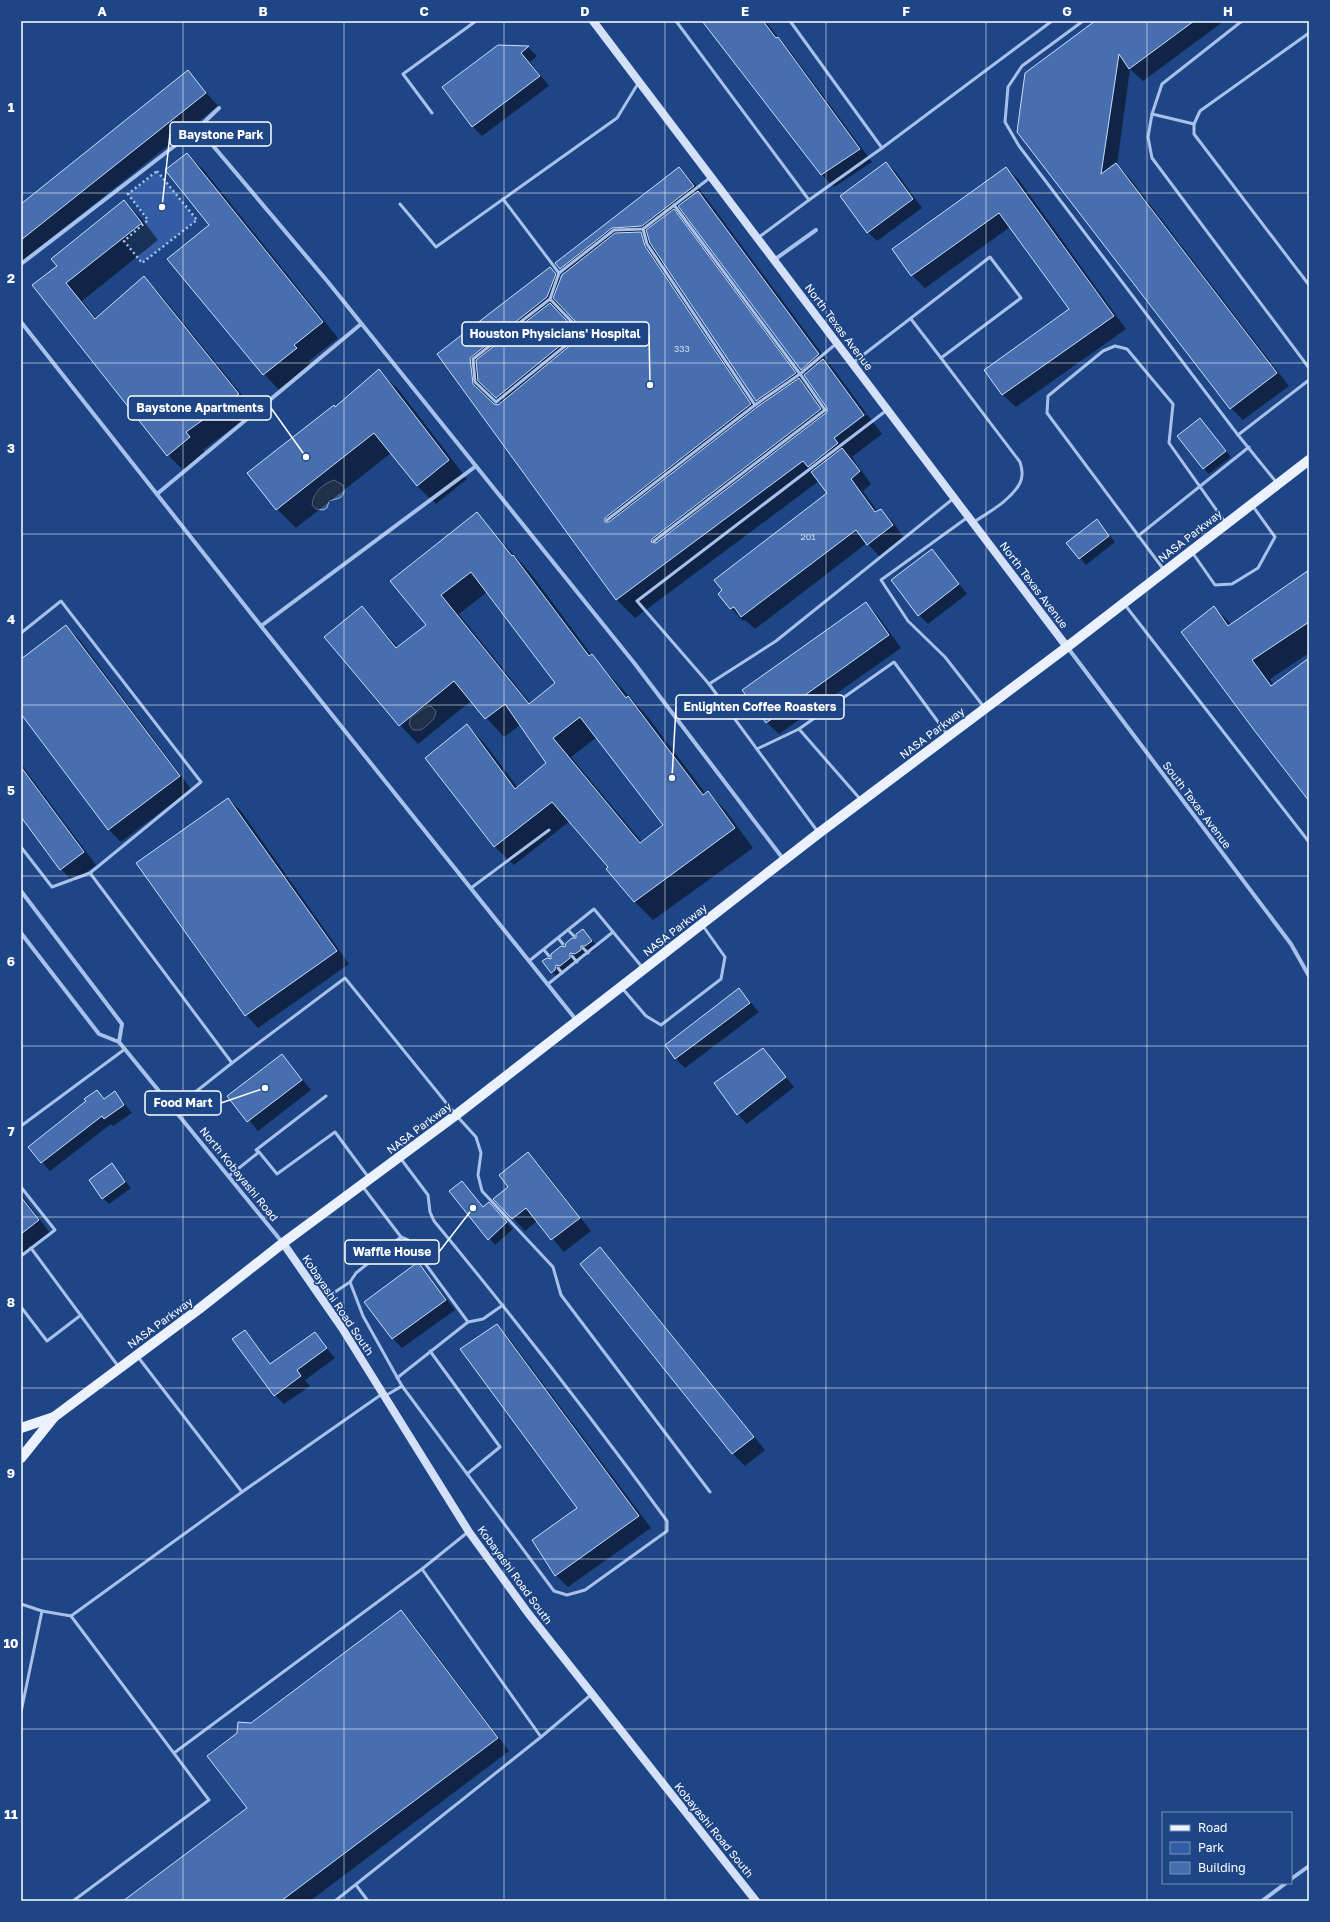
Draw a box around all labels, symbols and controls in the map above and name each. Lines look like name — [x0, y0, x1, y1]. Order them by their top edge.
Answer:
text: A — [97, 3, 107, 19]
text: B — [258, 3, 268, 19]
text: C — [419, 3, 429, 19]
text: D — [580, 3, 590, 19]
text: E — [741, 3, 749, 19]
text: F — [902, 3, 910, 19]
text: G — [1062, 3, 1072, 19]
text: H — [1223, 3, 1233, 19]
text: 1 — [8, 99, 15, 115]
callout: Baystone Park — [170, 122, 271, 146]
text: Baystone Park — [179, 127, 263, 142]
text: 2 — [7, 270, 15, 286]
street label: North Texas Avenue — [803, 281, 876, 373]
callout: Houston Physicians' Hospital — [462, 322, 649, 346]
text: Houston Physicians' Hospital — [469, 326, 641, 341]
house number: 333 — [674, 343, 690, 354]
callout: Baystone Apartments — [128, 396, 271, 420]
text: Baystone Apartments — [136, 400, 264, 415]
text: 3 — [7, 440, 15, 456]
street label: NASA Parkway — [1155, 507, 1224, 565]
house number: 201 — [800, 531, 816, 542]
street label: North Texas Avenue — [998, 539, 1071, 631]
text: 4 — [7, 611, 15, 627]
callout: Enlighten Coffee Roasters — [676, 695, 844, 719]
text: Enlighten Coffee Roasters — [684, 699, 837, 714]
street label: NASA Parkway — [897, 704, 967, 761]
street label: South Texas Avenue — [1160, 759, 1234, 851]
text: 5 — [7, 782, 15, 798]
street label: NASA Parkway — [640, 901, 709, 959]
text: 6 — [7, 953, 15, 969]
callout: Food Mart — [145, 1091, 221, 1115]
text: Food Mart — [153, 1095, 213, 1110]
street label: NASA Parkway — [384, 1099, 454, 1156]
text: 7 — [7, 1123, 15, 1139]
street label: North Kobayashi Road — [197, 1124, 281, 1223]
callout: Waffle House — [345, 1240, 439, 1264]
text: Waffle House — [353, 1244, 431, 1259]
street label: Kobayashi Road South — [300, 1252, 377, 1357]
text: 8 — [7, 1294, 15, 1310]
street label: NASA Parkway — [125, 1295, 195, 1351]
text: 9 — [7, 1465, 15, 1481]
street label: Kobayashi Road South — [475, 1523, 555, 1626]
text: 10 — [3, 1635, 19, 1651]
street label: Kobayashi Road South — [672, 1780, 757, 1880]
text: 11 — [4, 1806, 18, 1822]
legend — [1162, 1812, 1292, 1884]
text: Road — [1198, 1820, 1227, 1835]
text: Park — [1198, 1840, 1224, 1855]
text: Building — [1198, 1860, 1246, 1875]

